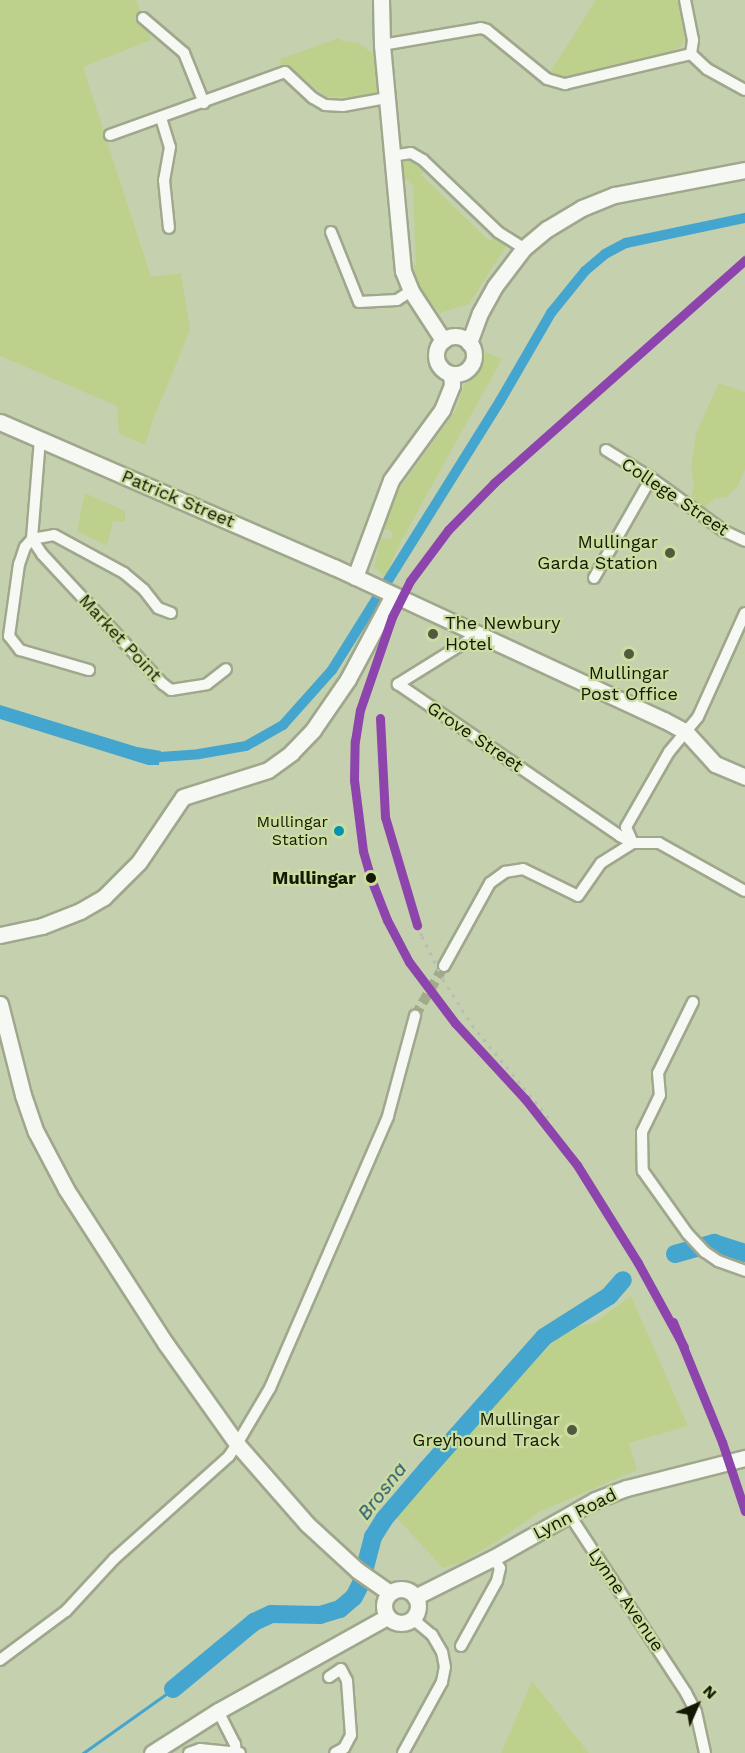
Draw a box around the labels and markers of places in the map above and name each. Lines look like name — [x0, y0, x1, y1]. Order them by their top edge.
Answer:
place label: Mullingar Garda Station — [537, 532, 658, 574]
marker: Mullingar Garda Station — [663, 546, 677, 560]
place label: The Newbury Hotel — [445, 613, 560, 656]
marker: The Newbury Hotel — [426, 627, 440, 641]
marker: Mullingar Post Office — [622, 647, 636, 661]
place label: Mullingar Post Office — [580, 663, 678, 706]
place label: Mullingar Station — [257, 812, 328, 850]
marker: Mullingar Station — [333, 825, 345, 837]
place label: Mullingar — [272, 867, 356, 889]
marker: Mullingar — [361, 868, 381, 888]
place label: Mullingar Greyhound Track — [412, 1409, 560, 1452]
marker: Mullingar Greyhound Track — [565, 1423, 579, 1437]

